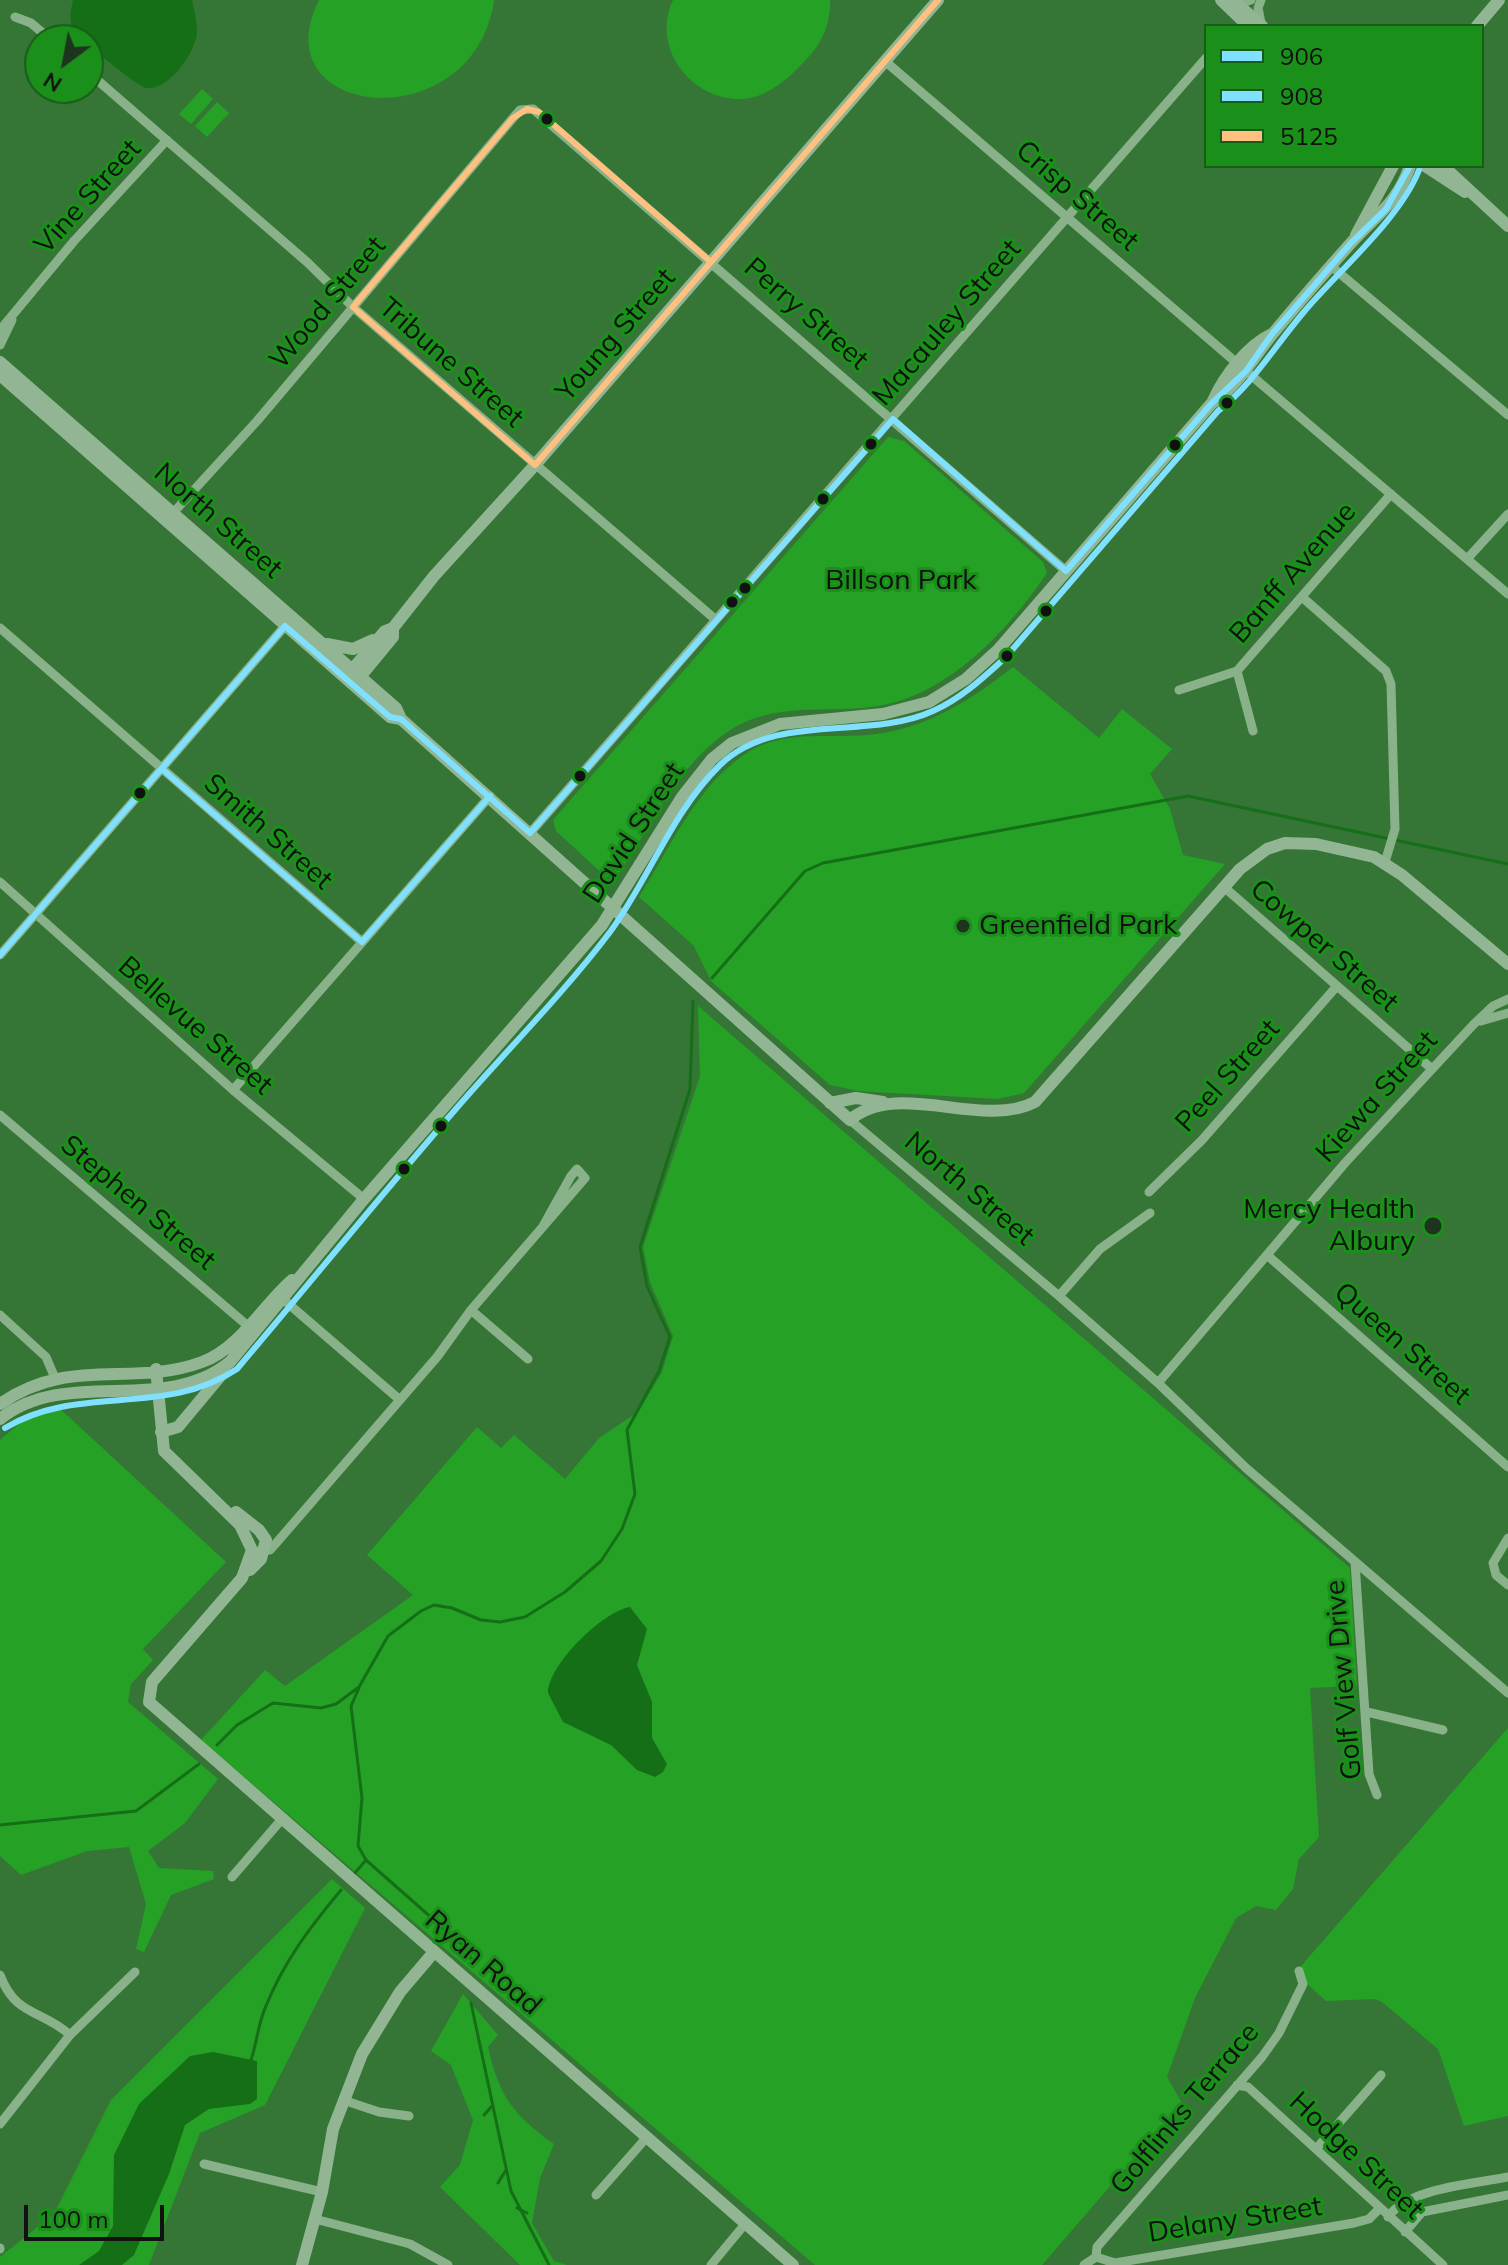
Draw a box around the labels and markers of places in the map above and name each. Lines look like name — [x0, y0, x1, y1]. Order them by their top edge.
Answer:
unlabelled marker — [539, 111, 555, 127]
unlabelled marker — [1219, 395, 1235, 411]
unlabelled marker — [863, 436, 879, 452]
unlabelled marker — [1167, 437, 1183, 453]
unlabelled marker — [815, 491, 831, 507]
unlabelled marker — [737, 580, 753, 596]
unlabelled marker — [724, 594, 740, 610]
unlabelled marker — [1038, 603, 1054, 619]
unlabelled marker — [999, 648, 1015, 664]
unlabelled marker — [572, 768, 588, 784]
unlabelled marker — [132, 785, 148, 801]
place label: Greenfield Park — [979, 909, 1177, 943]
marker: Greenfield Park — [954, 917, 972, 935]
unlabelled marker — [433, 1118, 449, 1134]
unlabelled marker — [396, 1161, 412, 1177]
place label: Mercy Health Albury — [1243, 1193, 1415, 1259]
marker: Mercy Health Albury — [1422, 1215, 1444, 1237]

